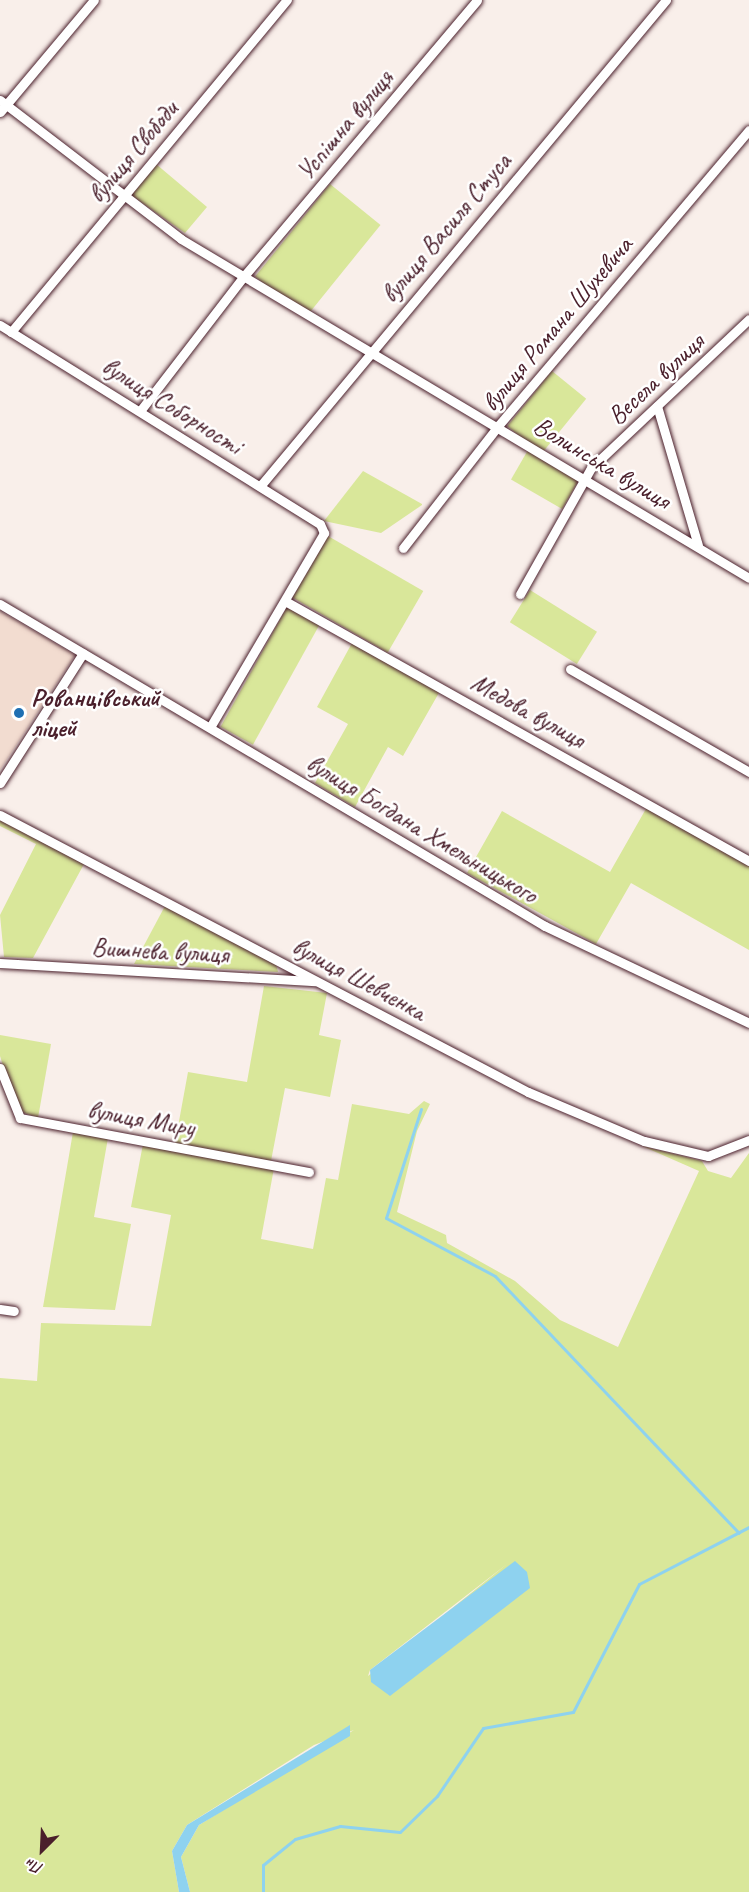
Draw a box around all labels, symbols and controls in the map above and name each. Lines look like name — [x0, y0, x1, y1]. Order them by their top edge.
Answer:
street label: Успішна вулиця — [290, 63, 400, 187]
street label: вулиця Свободи — [81, 95, 185, 209]
street label: вулиця Василя Стуса — [375, 147, 517, 309]
street label: вулиця Романа Шухевича — [475, 231, 639, 417]
street label: Весела вулиця — [602, 327, 710, 431]
street label: вулиця Соборності — [96, 351, 248, 461]
street label: Волинська вулиця — [528, 410, 676, 516]
street label: Медова вулиця — [466, 667, 590, 755]
place label: Рованцівський ліцей — [31, 682, 160, 744]
marker: Рованцівський ліцей — [12, 706, 26, 720]
street label: вулиця Богдана Хмельницького — [301, 748, 543, 910]
street label: вулиця Шевченка — [287, 931, 431, 1027]
street label: Вишнева вулиця — [91, 932, 229, 970]
street label: вулиця Миру — [85, 1094, 197, 1144]
north arrow — [12, 1820, 72, 1880]
text: Пн — [23, 1854, 46, 1879]

